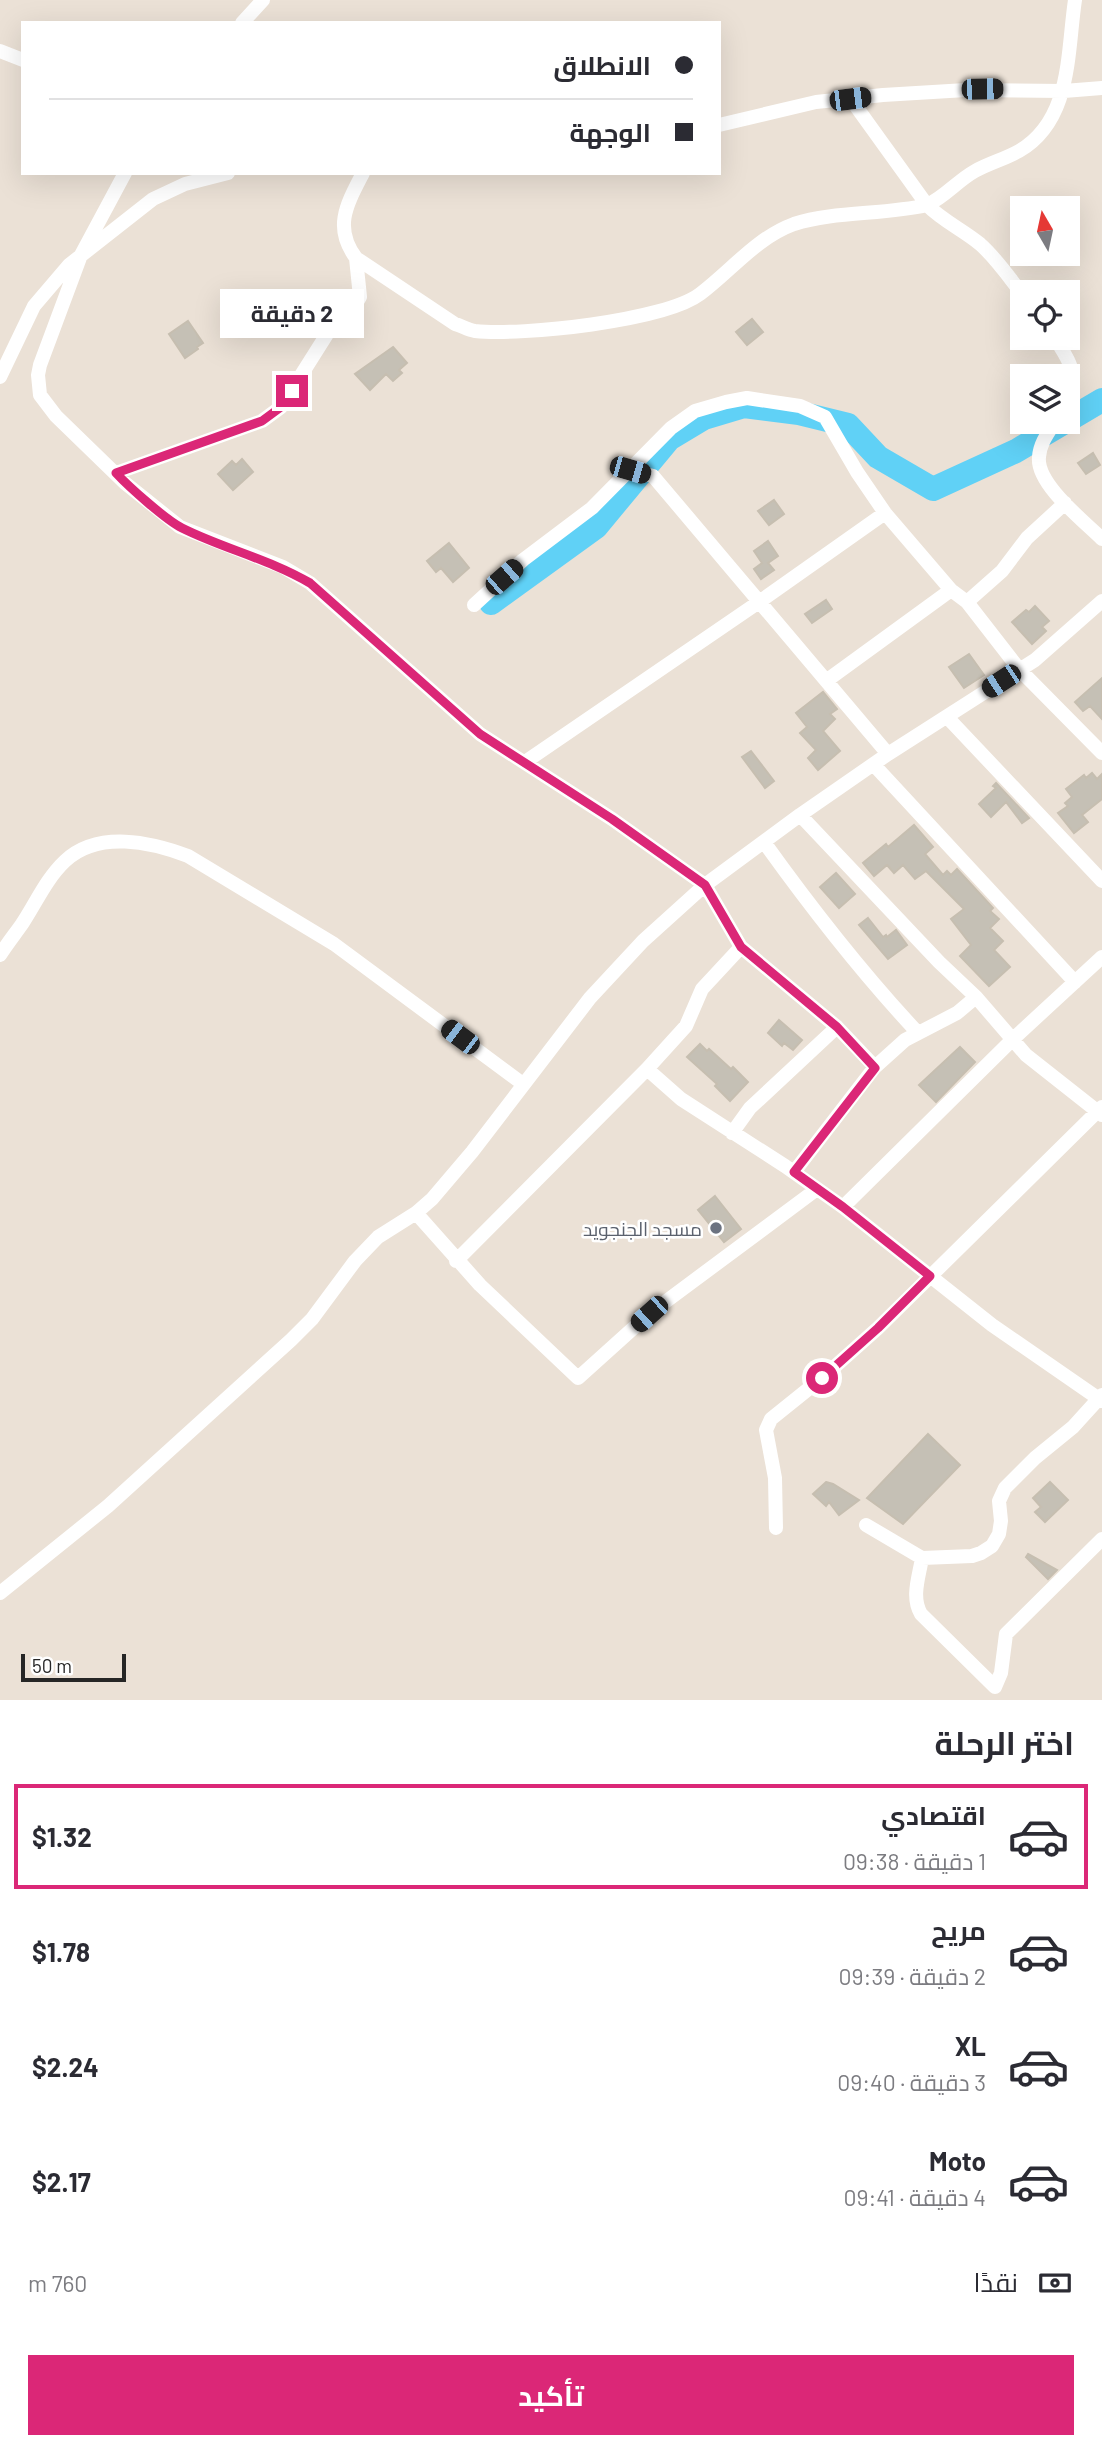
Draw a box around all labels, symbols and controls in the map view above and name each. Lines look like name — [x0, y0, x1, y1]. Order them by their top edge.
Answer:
text: الانطلاق — [553, 49, 651, 80]
car — [961, 78, 1004, 100]
car — [828, 86, 873, 112]
text: الوجهة — [570, 116, 651, 147]
north arrow — [1010, 196, 1080, 266]
map controls — [1010, 196, 1080, 434]
button: locate — [1010, 280, 1080, 350]
callout: 2 دقيقة — [220, 290, 364, 338]
text: 2 دقيقة — [251, 299, 333, 327]
button: layers — [1010, 364, 1080, 434]
route end — [276, 375, 308, 407]
car — [607, 454, 654, 486]
car — [482, 555, 527, 599]
car — [978, 661, 1025, 701]
car — [437, 1016, 484, 1058]
place label: مسجد الجنجويد — [583, 1217, 702, 1241]
marker: مسجد الجنجويد — [708, 1220, 724, 1236]
car — [627, 1292, 672, 1336]
route start — [806, 1362, 838, 1394]
scale bar — [21, 1651, 126, 1683]
text: 50 m — [32, 1654, 72, 1677]
text: اختر الرحلة — [935, 1723, 1074, 1761]
text: اقتصادي — [881, 1799, 986, 1830]
icon: car — [1007, 1805, 1070, 1868]
text: $1.32 — [32, 1821, 92, 1852]
text: 1 دقيقة · 09:38 — [843, 1847, 986, 1875]
text: مريح — [931, 1914, 986, 1945]
icon: car — [1007, 1920, 1070, 1983]
text: $1.78 — [32, 1936, 90, 1967]
text: 2 دقيقة · 09:39 — [839, 1962, 986, 1990]
text: XL — [955, 2030, 986, 2061]
icon: car — [1007, 2035, 1070, 2098]
text: $2.24 — [32, 2051, 99, 2082]
text: 3 دقيقة · 09:40 — [837, 2068, 986, 2096]
text: Moto — [929, 2145, 986, 2176]
icon: car — [1007, 2150, 1070, 2213]
text: $2.17 — [32, 2166, 91, 2197]
text: 4 دقيقة · 09:41 — [843, 2183, 986, 2211]
icon: cash — [1036, 2264, 1074, 2302]
text: نقدًا — [974, 2266, 1018, 2297]
text: 760 m — [28, 2269, 87, 2297]
button: تأكيد — [28, 2355, 1074, 2435]

